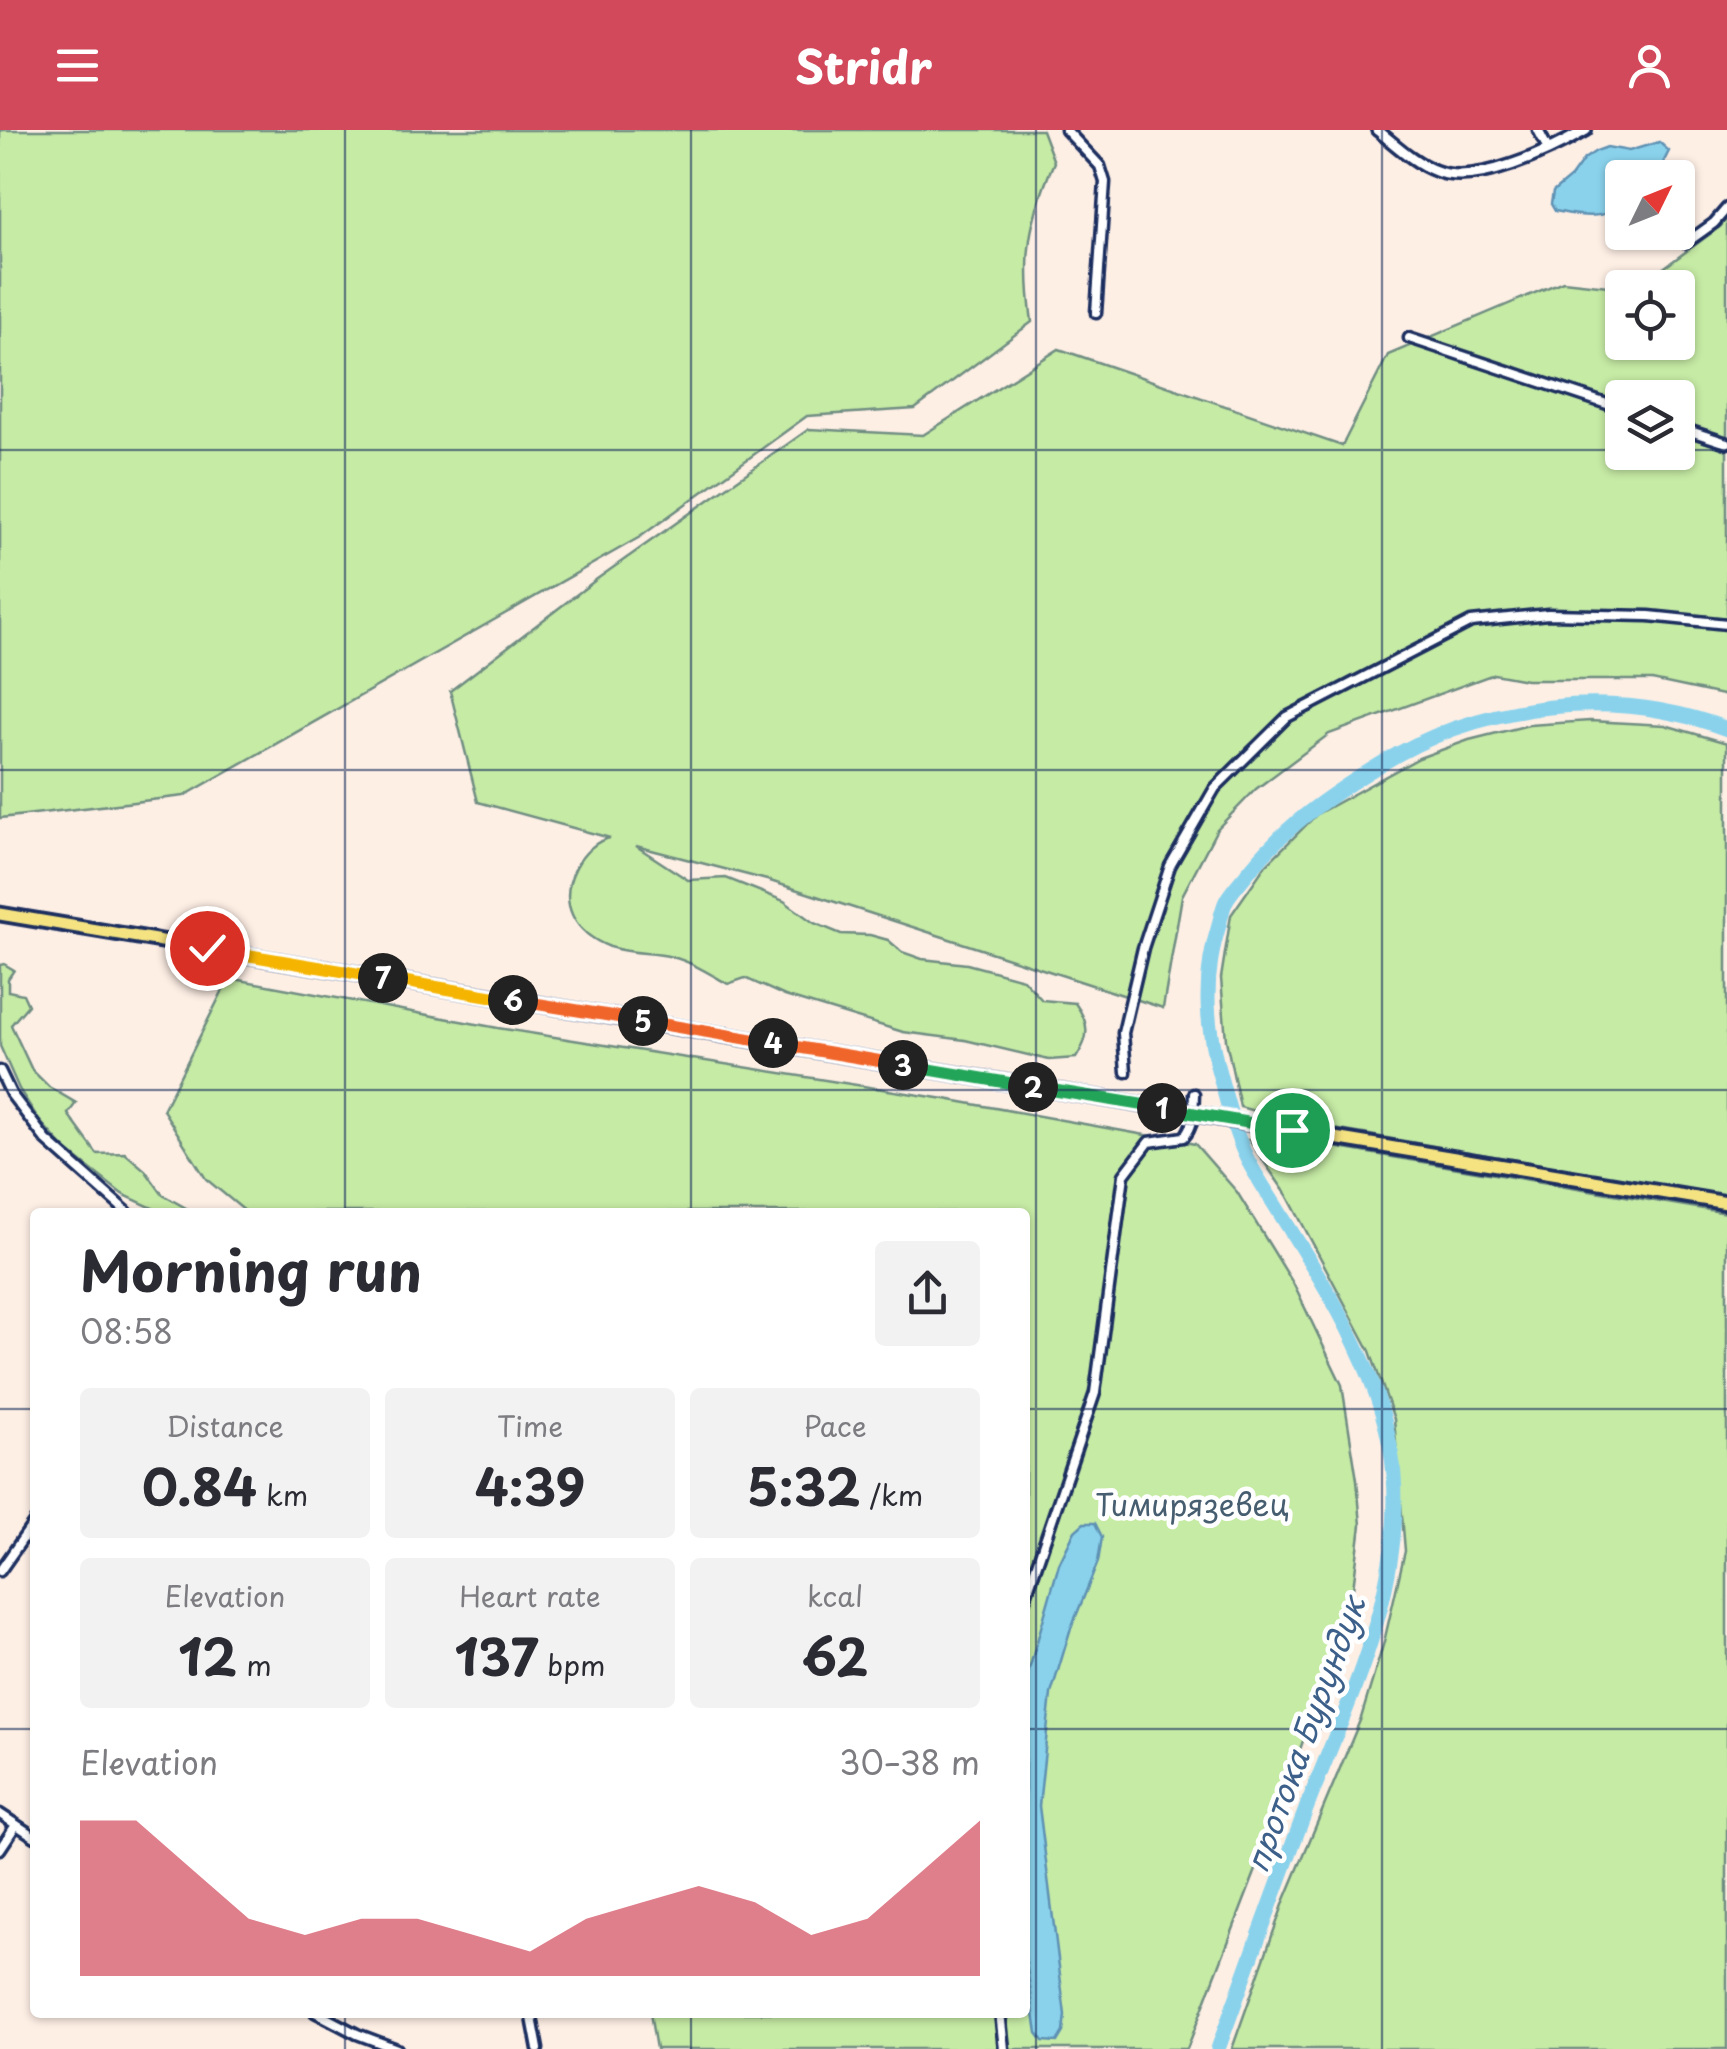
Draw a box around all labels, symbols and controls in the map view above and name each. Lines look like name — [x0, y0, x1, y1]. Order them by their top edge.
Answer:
text: Stridr — [795, 31, 932, 99]
icon: menu — [50, 38, 105, 93]
icon: person — [1622, 38, 1677, 93]
north arrow — [1605, 160, 1695, 250]
map controls — [1605, 160, 1695, 470]
button: locate — [1605, 270, 1695, 360]
button: layers — [1605, 380, 1695, 470]
pin — [165, 906, 250, 991]
icon: check — [180, 921, 235, 976]
pin: 7 — [358, 953, 408, 1003]
text: 7 — [375, 956, 391, 999]
pin: 6 — [488, 975, 538, 1025]
text: 6 — [503, 978, 523, 1021]
pin: 5 — [618, 996, 668, 1046]
text: 5 — [634, 999, 652, 1042]
pin: 4 — [748, 1018, 798, 1068]
text: 4 — [763, 1021, 783, 1064]
pin: 3 — [878, 1040, 928, 1090]
text: 3 — [894, 1043, 912, 1086]
pin: 2 — [1008, 1062, 1058, 1112]
text: 2 — [1023, 1065, 1043, 1108]
pin: 1 — [1137, 1083, 1187, 1133]
text: 1 — [1155, 1086, 1169, 1129]
pin — [1250, 1088, 1335, 1173]
icon: arrive — [1265, 1103, 1320, 1158]
text: Morning run — [80, 1228, 422, 1311]
button: share — [875, 1241, 980, 1346]
text: 08:58 — [80, 1307, 173, 1355]
text: Distance — [166, 1404, 284, 1447]
text: Time — [497, 1404, 563, 1447]
text: Pace — [803, 1404, 867, 1447]
text: 0.84 — [142, 1447, 257, 1523]
text: 4:39 — [475, 1447, 585, 1523]
text: 5:32 — [747, 1447, 860, 1523]
text: km — [257, 1473, 308, 1516]
text: /km — [860, 1473, 923, 1516]
park label: Тимирязевец — [1095, 1481, 1289, 1526]
text: Elevation — [165, 1574, 285, 1617]
text: Heart rate — [459, 1574, 601, 1617]
text: kcal — [807, 1574, 863, 1617]
water label: протока Бурундук — [1232, 1587, 1377, 1879]
text: 12 — [178, 1617, 237, 1693]
text: 137 — [454, 1617, 538, 1693]
text: 62 — [802, 1617, 868, 1693]
text: m — [237, 1643, 272, 1686]
text: bpm — [538, 1643, 606, 1686]
text: Elevation — [80, 1738, 218, 1786]
text: 30–38 m — [839, 1738, 980, 1786]

